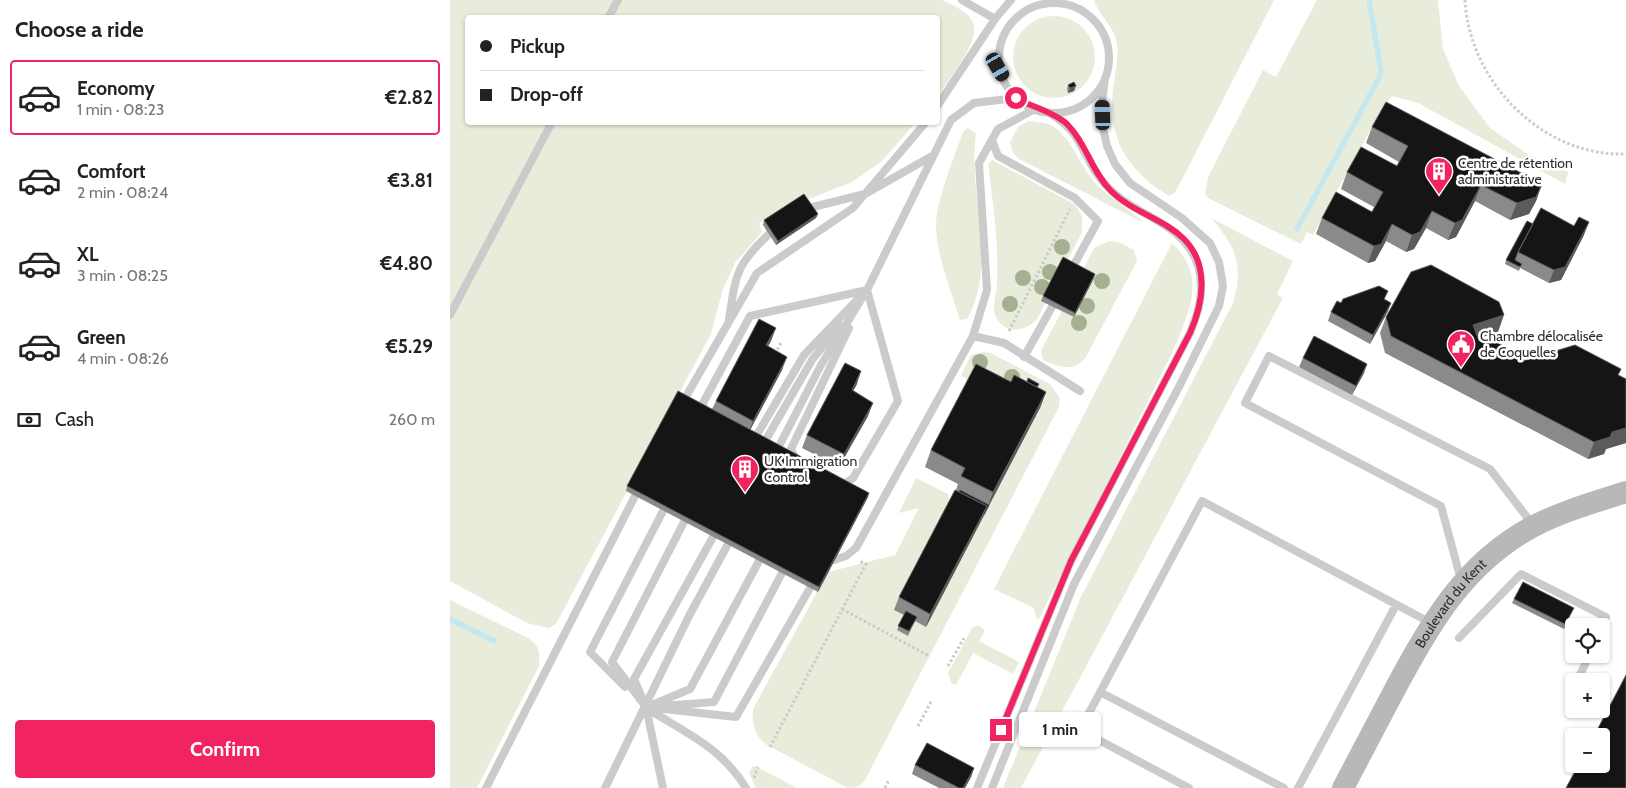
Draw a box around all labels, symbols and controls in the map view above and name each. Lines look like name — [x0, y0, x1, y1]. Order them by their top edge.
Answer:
text: Choose a ride — [15, 16, 144, 43]
text: Pickup — [510, 35, 565, 58]
car — [984, 50, 1011, 84]
icon: car — [17, 75, 62, 120]
text: Economy — [77, 77, 155, 100]
text: Drop-off — [510, 83, 583, 106]
text: €2.82 — [385, 86, 433, 109]
route start — [1005, 87, 1027, 109]
text: 1 min · 08:23 — [77, 100, 164, 119]
car — [1094, 100, 1111, 130]
place label: Centre de rétention administrative — [1458, 154, 1573, 188]
building icon: Centre de rétention administrative — [1424, 156, 1454, 195]
icon: car — [17, 158, 62, 203]
text: Comfort — [77, 160, 146, 183]
text: €3.81 — [388, 169, 433, 192]
text: 2 min · 08:24 — [77, 183, 168, 202]
icon: car — [17, 241, 62, 286]
text: XL — [77, 243, 98, 266]
text: €4.80 — [380, 252, 433, 275]
text: 3 min · 08:25 — [77, 266, 168, 285]
icon: car — [17, 324, 62, 369]
text: Green — [77, 326, 126, 349]
place label: Chambre délocalisée de Coquelles — [1480, 327, 1603, 361]
public building icon: Chambre délocalisée de Coquelles — [1446, 329, 1476, 368]
text: €5.29 — [386, 335, 433, 358]
text: 4 min · 08:26 — [77, 349, 169, 368]
icon: cash — [15, 406, 43, 434]
text: Cash — [55, 408, 94, 431]
text: 260 m — [389, 410, 435, 429]
place label: UK Immigration Control — [764, 452, 857, 486]
building icon: UK Immigration Control — [730, 454, 760, 493]
street label: Boulevard du Kent — [1411, 555, 1490, 651]
map controls — [1565, 618, 1610, 773]
button: locate — [1565, 618, 1610, 663]
button: + — [1565, 673, 1610, 718]
callout: 1 min — [1018, 712, 1101, 748]
route end — [990, 719, 1012, 741]
button: Confirm — [15, 720, 435, 778]
text: 1 min — [1042, 720, 1078, 739]
button: − — [1565, 728, 1610, 773]

